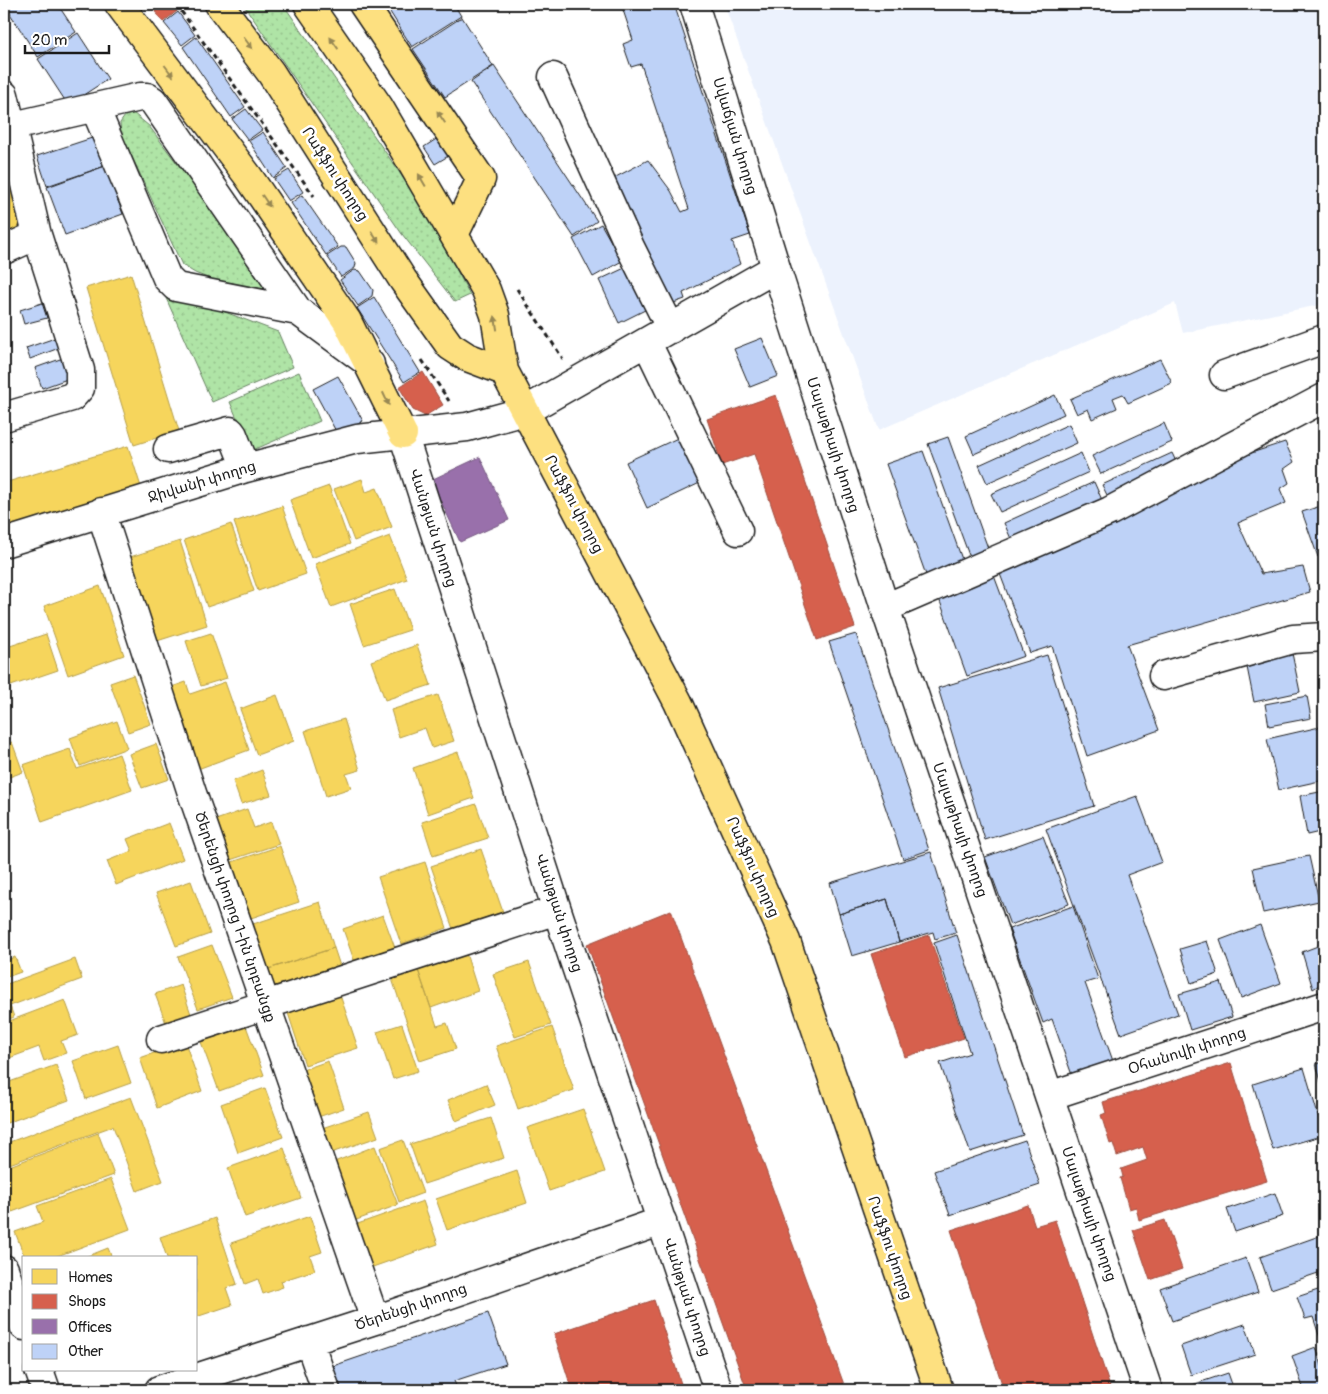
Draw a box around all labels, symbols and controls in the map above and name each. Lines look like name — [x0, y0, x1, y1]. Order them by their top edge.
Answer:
scale bar — [25, 22, 109, 54]
text: 20 m — [32, 31, 67, 50]
one-way arrow — [243, 36, 253, 50]
one-way arrow — [329, 36, 339, 49]
one-way arrow — [164, 64, 174, 78]
street label: Սվաճյան փողոց — [708, 75, 762, 197]
one-way arrow — [436, 111, 445, 124]
street label: Րաֆֆու փողոց — [297, 123, 373, 225]
one-way arrow — [417, 173, 426, 186]
one-way arrow — [261, 195, 270, 208]
one-way arrow — [371, 231, 380, 244]
one-way arrow — [491, 315, 499, 331]
street label: Մալաթիայի փողոց — [802, 375, 864, 515]
one-way arrow — [383, 392, 391, 406]
street label: Րաֆֆու փողոց — [540, 452, 608, 556]
street label: Ջիվանի փողոց — [146, 457, 258, 507]
street label: Վանթյան փողոց — [405, 466, 461, 590]
street label: Մալաթիայի փողոց — [928, 760, 992, 900]
street label: Ծերենցի փողոց 1-ին նրբանցք — [190, 809, 280, 1025]
street label: Րաֆֆու փողոց — [722, 814, 784, 920]
street label: Վանթյան փողոց — [531, 851, 587, 975]
street label: Օհանովի փողոց — [1126, 1023, 1248, 1079]
street label: Մալաթիայի փողոց — [1057, 1144, 1121, 1284]
street label: Րաֆֆու փողոց — [863, 1194, 917, 1302]
street label: Վանթյան փողոց — [659, 1235, 715, 1359]
legend — [22, 1256, 198, 1372]
text: Homes — [68, 1268, 113, 1287]
street label: Ծերենցի փողոց — [353, 1279, 469, 1335]
text: Shops — [68, 1292, 106, 1311]
text: Offices — [68, 1318, 112, 1337]
text: Other — [68, 1342, 104, 1361]

